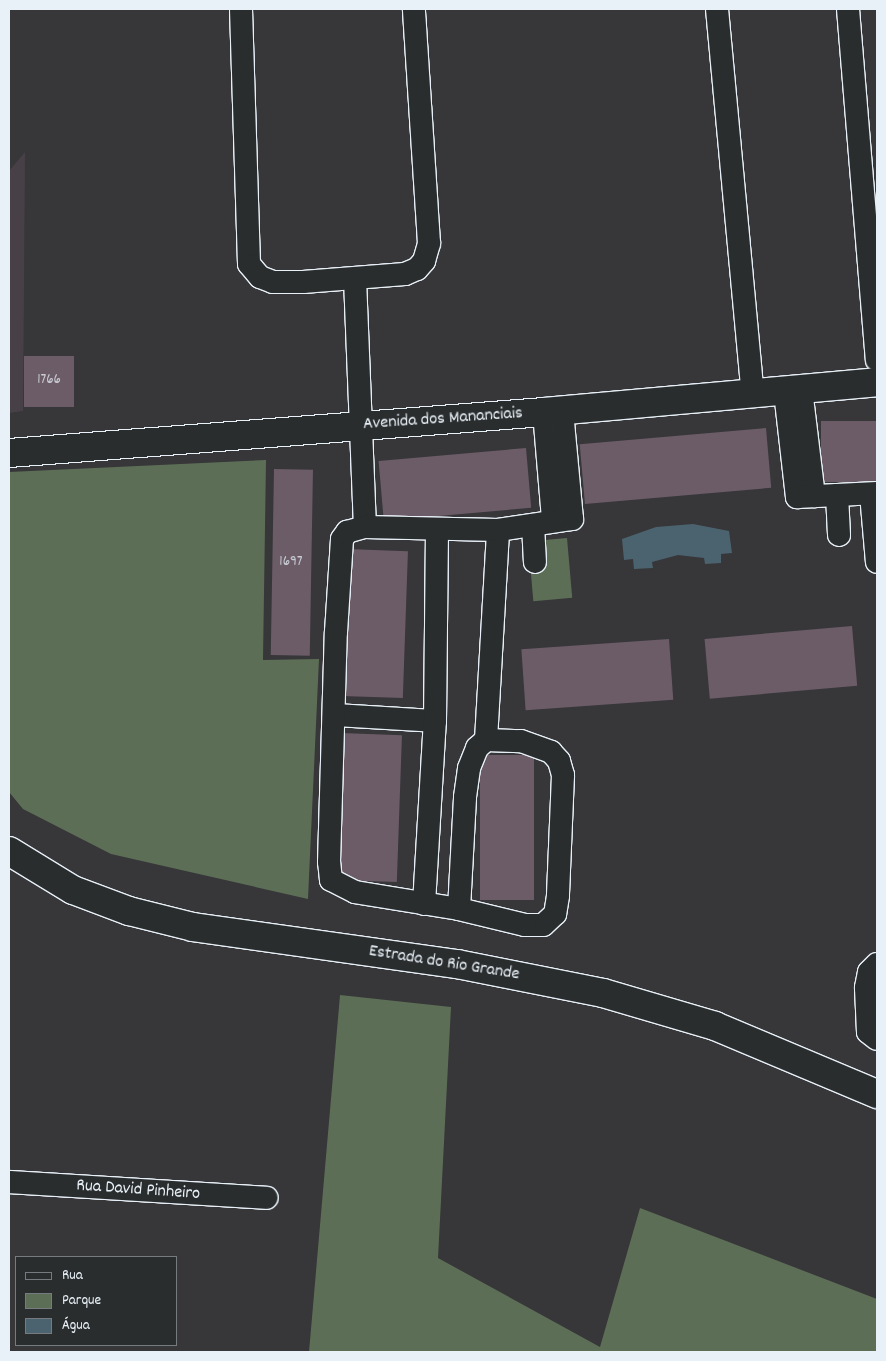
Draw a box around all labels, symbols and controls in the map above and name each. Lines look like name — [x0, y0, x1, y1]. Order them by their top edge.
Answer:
house number: 1766 — [37, 372, 61, 390]
street label: Avenida dos Mananciais — [362, 404, 524, 436]
house number: 1697 — [279, 554, 303, 572]
street label: Estrada do Rio Grande — [367, 941, 521, 987]
street label: Rua David Pinheiro — [75, 1176, 201, 1206]
legend — [15, 1256, 178, 1346]
text: Rua — [62, 1265, 83, 1287]
text: Parque — [62, 1290, 101, 1312]
text: Água — [62, 1315, 90, 1337]

